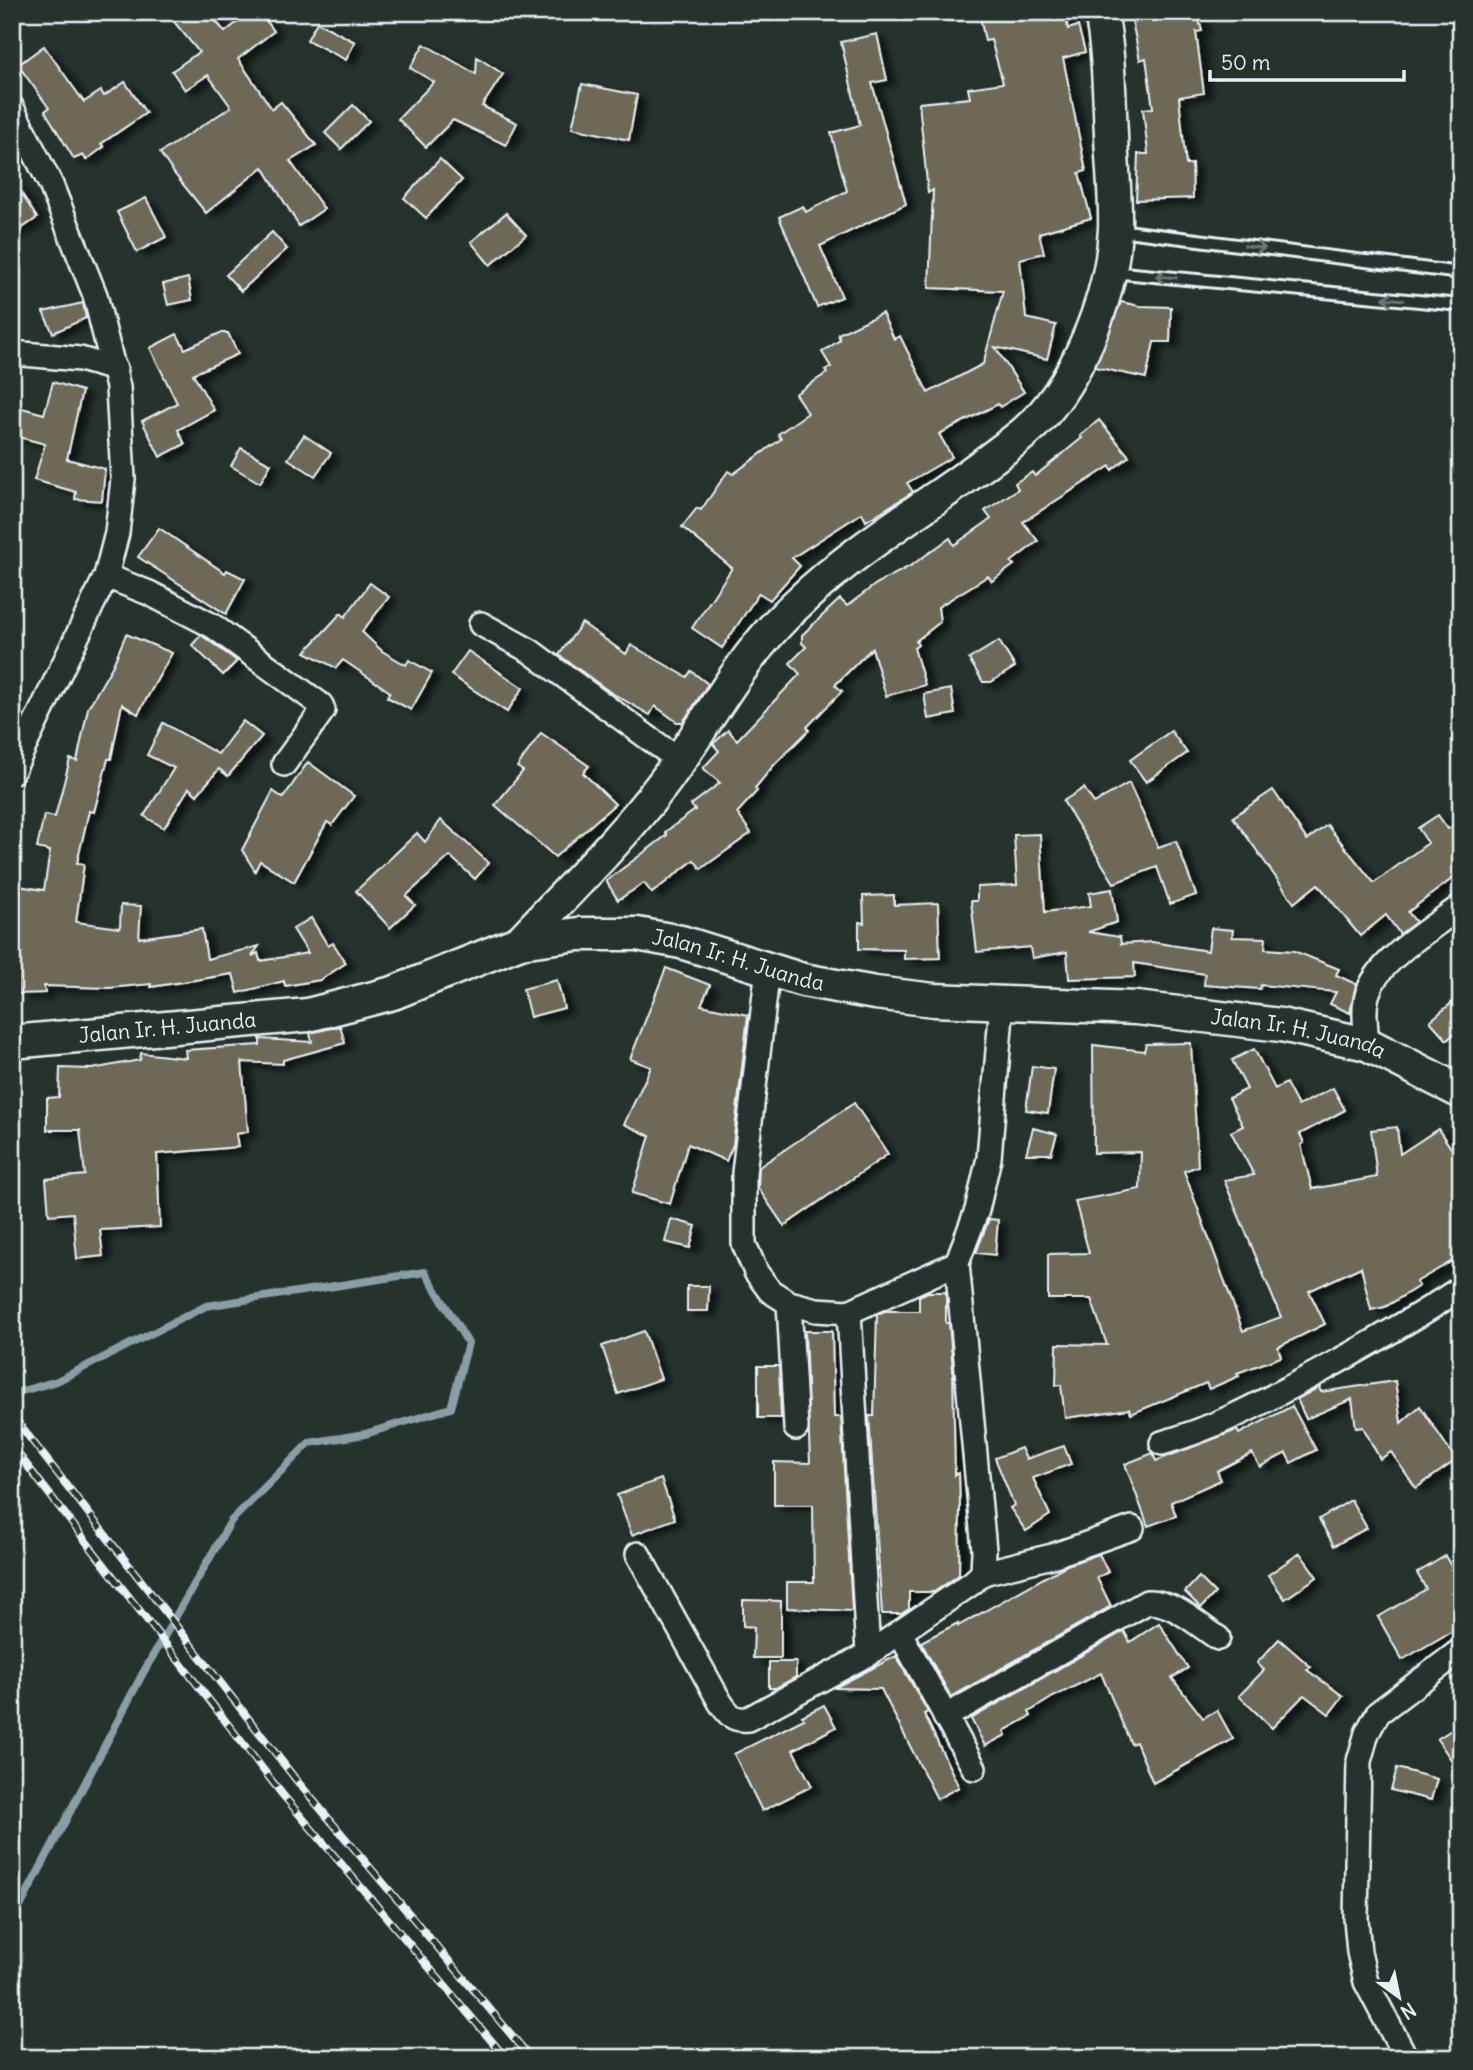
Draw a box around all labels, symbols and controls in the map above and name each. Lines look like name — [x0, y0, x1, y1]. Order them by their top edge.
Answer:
scale bar — [1210, 38, 1405, 82]
text: 50 m — [1221, 49, 1270, 76]
one-way arrow — [1244, 241, 1266, 254]
one-way arrow — [1156, 270, 1178, 283]
one-way arrow — [1382, 292, 1405, 305]
street label: Jalan Ir. H. Juanda — [650, 923, 826, 997]
street label: Jalan Ir. H. Juanda — [1209, 1003, 1391, 1064]
street label: Jalan Ir. H. Juanda — [77, 1006, 257, 1049]
north arrow — [1364, 1962, 1434, 2032]
text: N — [1396, 1998, 1420, 2025]

